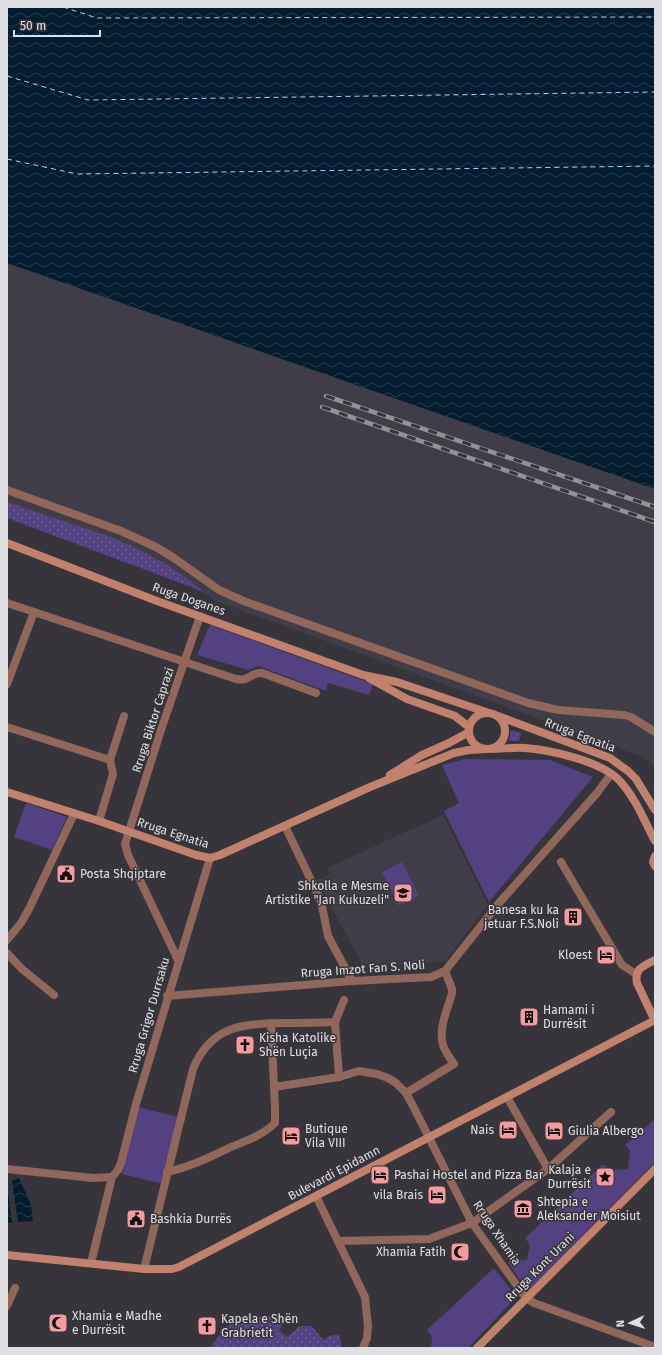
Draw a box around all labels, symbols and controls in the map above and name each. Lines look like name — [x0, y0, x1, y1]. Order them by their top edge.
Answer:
scale bar — [14, 12, 100, 38]
text: 50 m — [20, 19, 46, 33]
street label: Ruga Doganes — [151, 580, 228, 618]
street label: Rruga Biktor Caprazi — [129, 666, 177, 774]
street label: Rruga Egnatia — [543, 715, 617, 755]
street label: Rruga Egnatia — [135, 815, 211, 851]
public building icon: Posta Shqiptare — [55, 863, 77, 885]
place label: Posta Shqiptare — [80, 867, 166, 881]
place label: Shkolla e Mesme Artistike "Jan Kukuzeli" — [265, 879, 389, 907]
school or university icon: Shkolla e Mesme Artistike "Jan Kukuzeli" — [392, 882, 414, 904]
place label: Banesa ku ka jetuar F.S.Noli — [483, 903, 559, 931]
building icon: Banesa ku ka jetuar F.S.Noli — [562, 906, 584, 928]
hotel icon: Kloest — [595, 944, 617, 966]
place label: Kloest — [558, 948, 593, 962]
street label: Rruga Grigor Durrsaku — [126, 955, 172, 1075]
street label: Rruga Imzot Fan S. Noli — [300, 958, 426, 980]
place label: Hamami i Durrësit — [543, 1003, 595, 1031]
building icon: Hamami i Durrësit — [518, 1006, 540, 1028]
place label: Kisha Katolike Shën Luçia — [259, 1031, 336, 1059]
church icon: Kisha Katolike Shën Luçia — [234, 1034, 256, 1056]
hotel icon: Nais — [497, 1119, 519, 1141]
hotel icon: Giulia Albergo — [543, 1120, 565, 1142]
place label: Butique Vila VIII — [305, 1122, 348, 1150]
place label: Nais — [470, 1123, 494, 1137]
place label: Giulia Albergo — [568, 1124, 644, 1138]
hotel icon: Butique Vila VIII — [280, 1125, 302, 1147]
street label: Bulevardi Epidamn — [286, 1143, 382, 1203]
place label: Kalaja e Durrësit — [548, 1163, 592, 1191]
hotel icon: Pashai Hostel and Pizza Bar — [369, 1164, 391, 1186]
place icon: Kalaja e Durrësit — [594, 1166, 616, 1188]
place label: Pashai Hostel and Pizza Bar — [394, 1168, 544, 1182]
hotel icon: vila Brais — [426, 1184, 448, 1206]
place label: vila Brais — [374, 1188, 423, 1202]
place label: Shtepia e Aleksander Moisiut — [537, 1195, 641, 1223]
street label: Rruga Xhamia — [470, 1198, 524, 1268]
museum icon: Shtepia e Aleksander Moisiut — [512, 1198, 534, 1220]
public building icon: Bashkia Durrës — [125, 1208, 147, 1230]
place label: Bashkia Durrës — [150, 1212, 232, 1226]
street label: Rruga Kont Urani — [502, 1229, 578, 1305]
mosque icon: Xhamia Fatih — [449, 1241, 471, 1263]
place label: Xhamia Fatih — [376, 1245, 446, 1259]
north arrow — [610, 1303, 650, 1343]
place label: Xhamia e Madhe e Durrësit — [72, 1309, 162, 1337]
mosque icon: Xhamia e Madhe e Durrësit — [47, 1312, 69, 1334]
place label: Kapela e Shën Grabrietit — [221, 1312, 298, 1340]
church icon: Kapela e Shën Grabrietit — [196, 1315, 218, 1337]
text: N — [614, 1320, 627, 1328]

